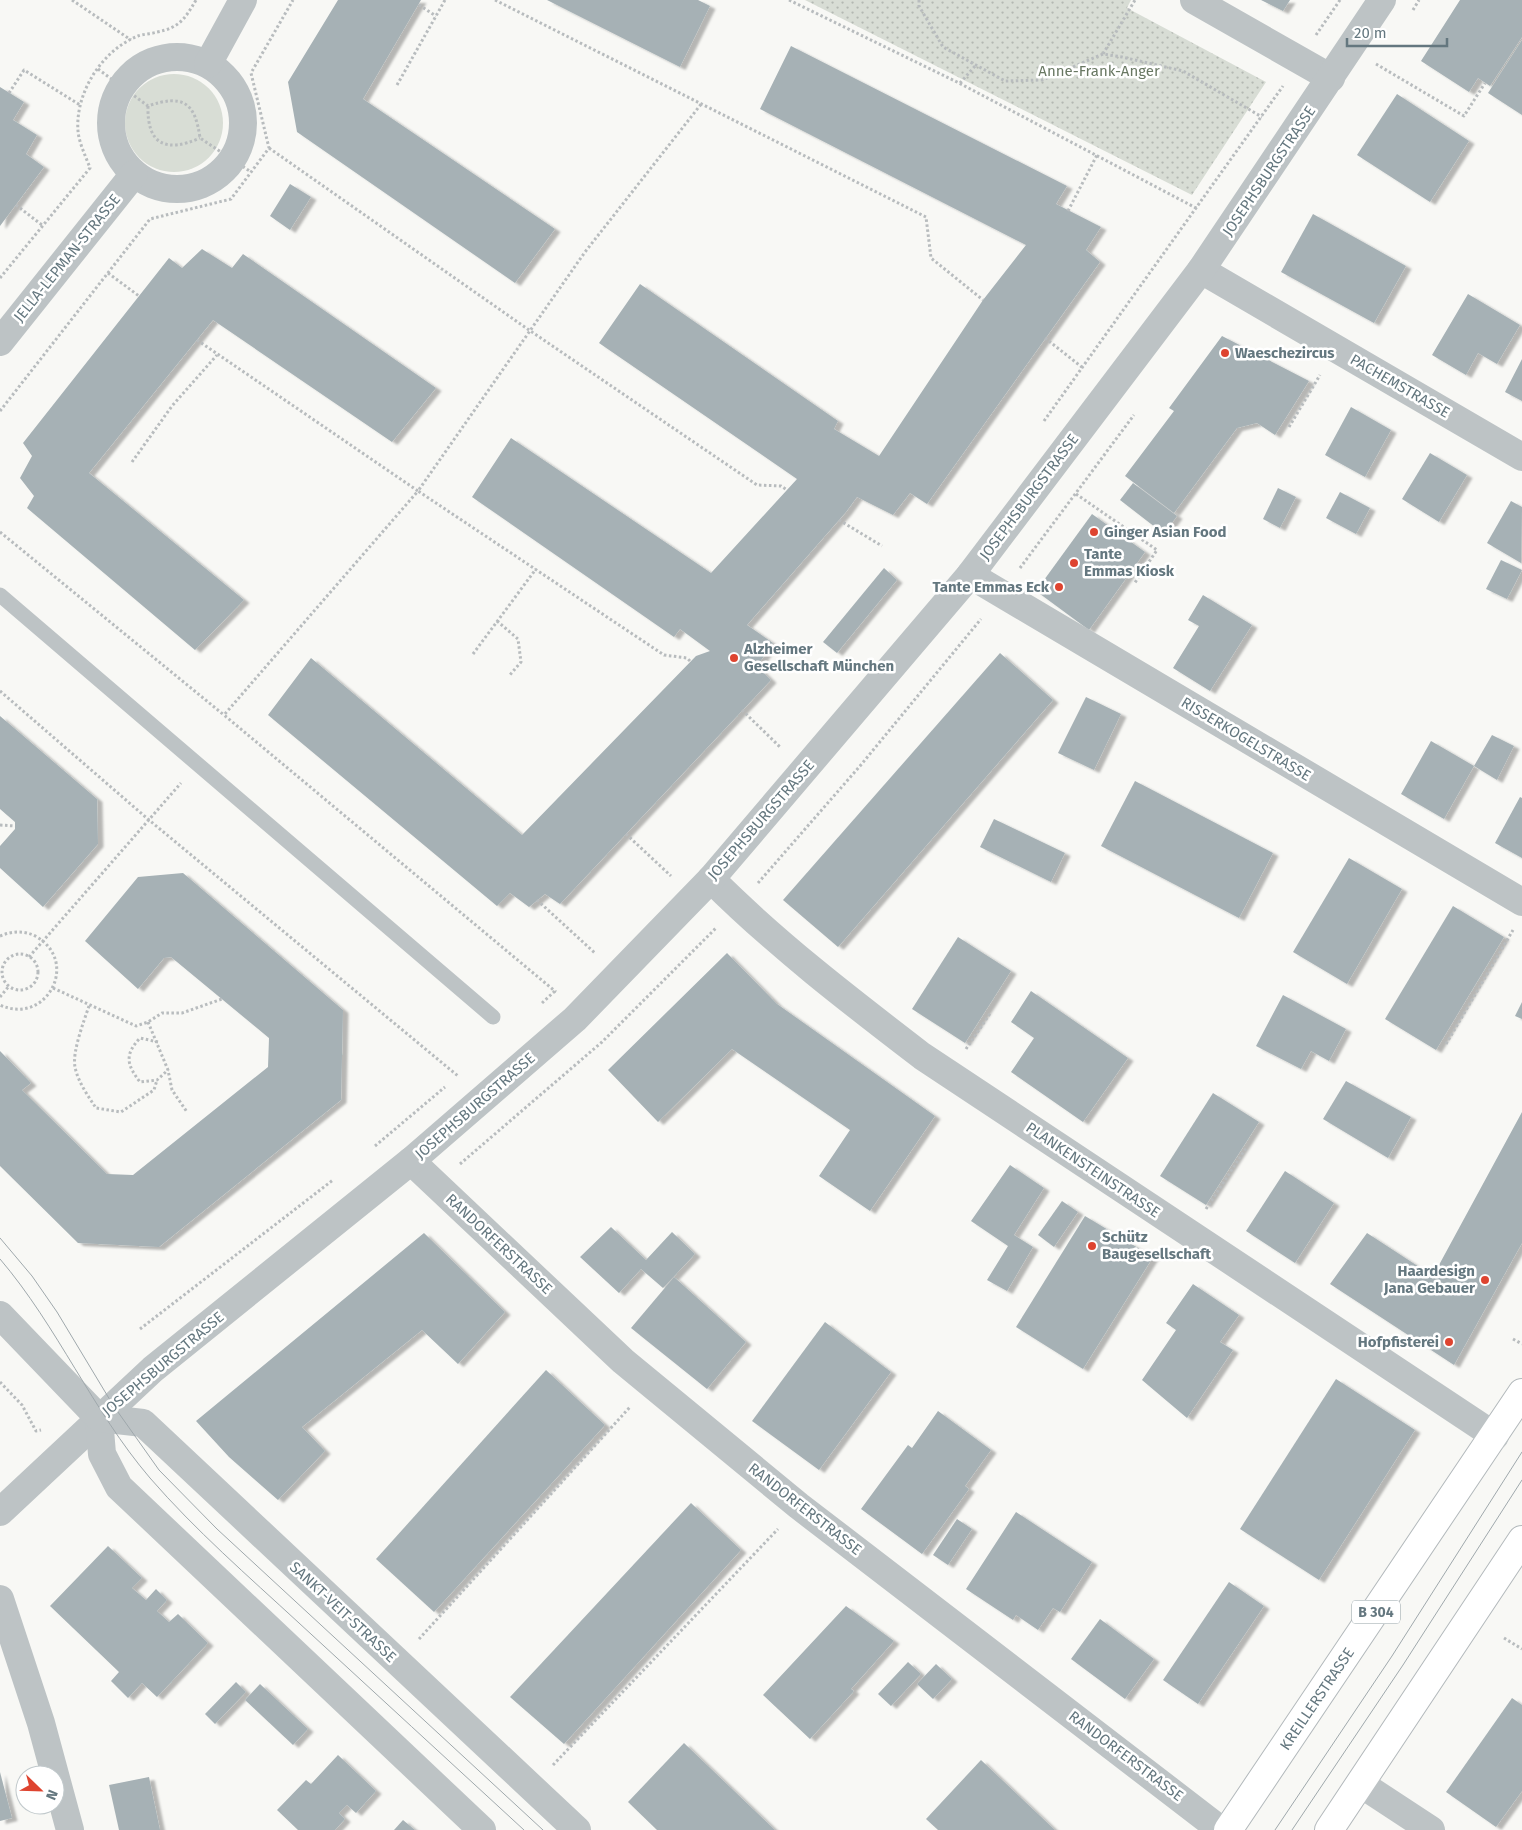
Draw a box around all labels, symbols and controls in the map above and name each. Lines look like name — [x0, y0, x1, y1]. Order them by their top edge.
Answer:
scale bar — [1347, 15, 1447, 47]
text: 20 m — [1354, 24, 1387, 42]
park label: Anne-Frank-Anger — [1038, 62, 1160, 80]
street label: JOSEPHSBURGSTRASSE — [1219, 102, 1319, 240]
street label: JELLA-LEPMAN-STRASSE — [10, 190, 124, 326]
place label: Waeschezircus — [1235, 344, 1335, 362]
marker: Waeschezircus — [1219, 347, 1231, 359]
street label: PACHEMSTRASSE — [1347, 350, 1453, 422]
street label: JOSEPHSBURGSTRASSE — [976, 430, 1082, 564]
place label: Ginger Asian Food — [1104, 523, 1226, 541]
marker: Ginger Asian Food — [1088, 526, 1100, 538]
place label: Tante Emmas Kiosk — [1084, 545, 1175, 580]
marker: Tante Emmas Kiosk — [1068, 557, 1080, 569]
place label: Tante Emmas Eck — [932, 578, 1050, 596]
marker: Tante Emmas Eck — [1053, 581, 1065, 593]
place label: Alzheimer Gesellschaft München — [743, 640, 894, 675]
marker: Alzheimer Gesellschaft München — [728, 652, 740, 664]
street label: RISSERKOGELSTRASSE — [1178, 693, 1314, 785]
street label: JOSEPHSBURGSTRASSE — [704, 756, 818, 884]
street label: JOSEPHSBURGSTRASSE — [411, 1049, 539, 1163]
street label: PLANKENSTEINSTRASSE — [1023, 1118, 1163, 1222]
street label: RANDORFERSTRASSE — [442, 1190, 556, 1298]
place label: Schütz Baugesellschaft — [1102, 1228, 1211, 1263]
marker: Schütz Baugesellschaft — [1086, 1240, 1098, 1252]
place label: Haardesign Jana Gebauer — [1383, 1262, 1476, 1297]
marker: Haardesign Jana Gebauer — [1479, 1274, 1491, 1286]
street label: JOSEPHSBURGSTRASSE — [99, 1308, 227, 1420]
place label: Hofpfisterei — [1358, 1333, 1439, 1351]
marker: Hofpfisterei — [1443, 1336, 1455, 1348]
street label: RANDORFERSTRASSE — [745, 1459, 865, 1559]
street label: SANKT-VEIT-STRASSE — [286, 1558, 400, 1666]
road number: B 304 — [1352, 1600, 1400, 1624]
street label: KREILLERSTRASSE — [1276, 1644, 1358, 1754]
street label: RANDORFERSTRASSE — [1065, 1707, 1187, 1805]
north arrow — [15, 1765, 65, 1815]
text: N — [42, 1787, 61, 1802]

